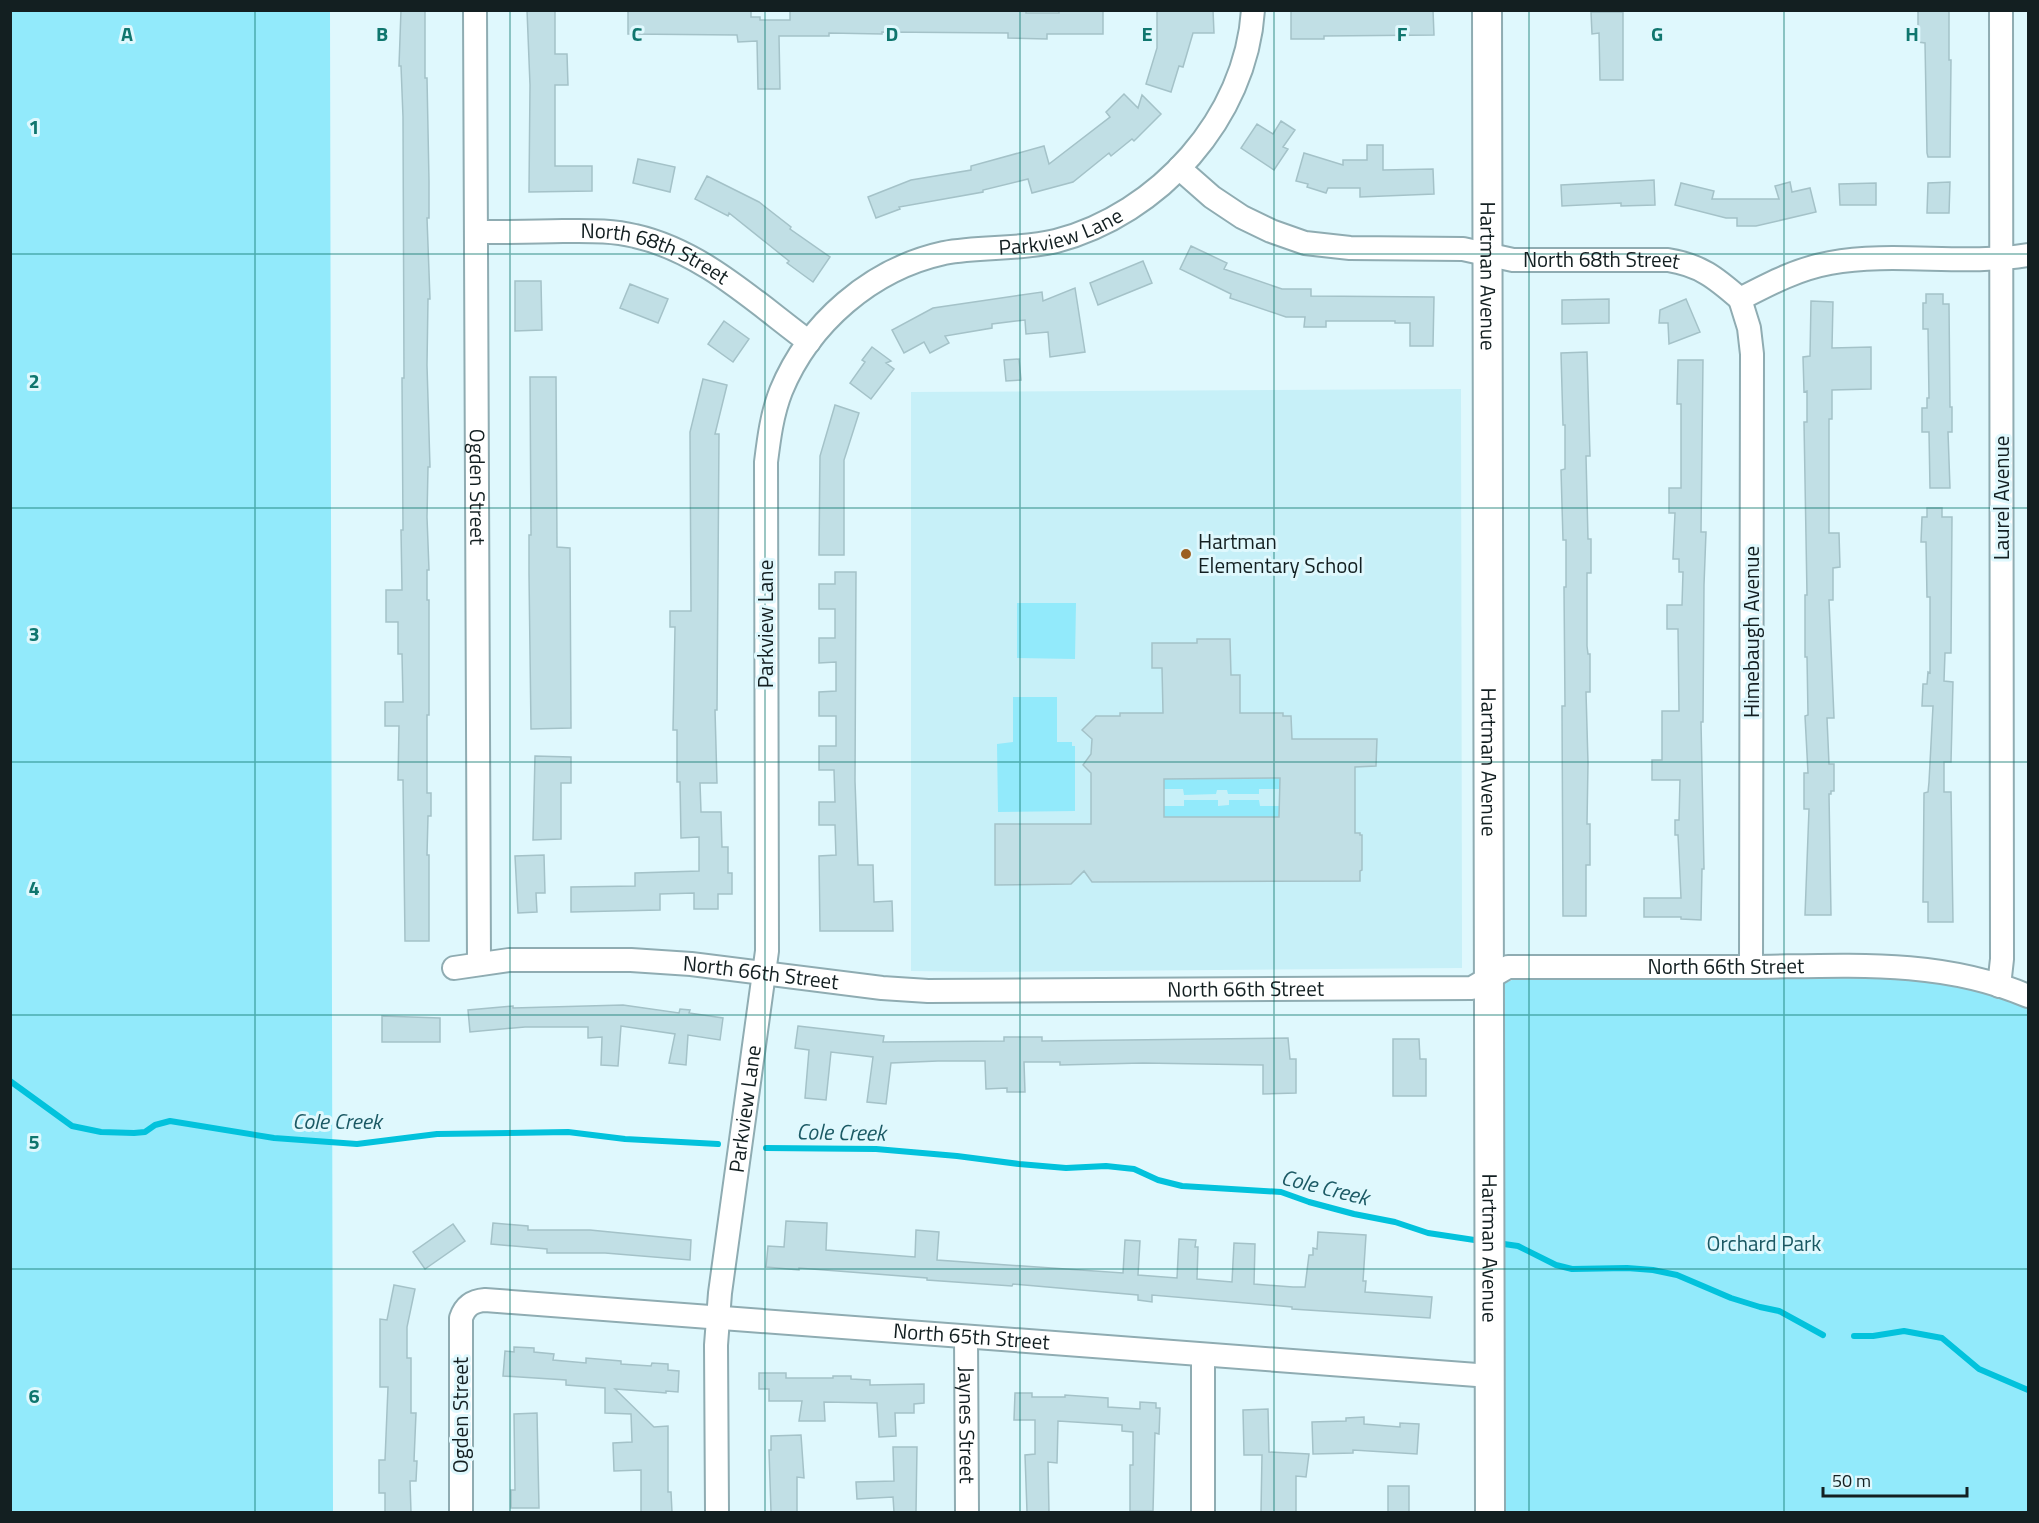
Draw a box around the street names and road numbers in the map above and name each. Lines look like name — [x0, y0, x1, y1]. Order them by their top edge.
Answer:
street label: Parkview Lane — [998, 199, 1128, 263]
street label: Hartman Avenue — [1472, 201, 1505, 351]
street label: North 68th Street — [580, 214, 737, 292]
street label: North 68th Street — [1523, 243, 1684, 277]
street label: Ogden Street — [462, 429, 494, 546]
street label: Laurel Avenue — [1985, 436, 2017, 560]
street label: Himebaugh Avenue — [1735, 546, 1767, 718]
street label: Parkview Lane — [749, 560, 781, 688]
street label: Hartman Avenue — [1473, 687, 1506, 837]
street label: North 66th Street — [682, 947, 841, 997]
street label: North 66th Street — [1648, 949, 1805, 982]
street label: North 66th Street — [1167, 972, 1325, 1005]
street label: Parkview Lane — [720, 1043, 769, 1175]
street label: Hartman Avenue — [1474, 1173, 1507, 1323]
street label: North 65th Street — [892, 1314, 1051, 1358]
street label: Ogden Street — [444, 1356, 476, 1473]
street label: Jaynes Street — [951, 1366, 984, 1484]

